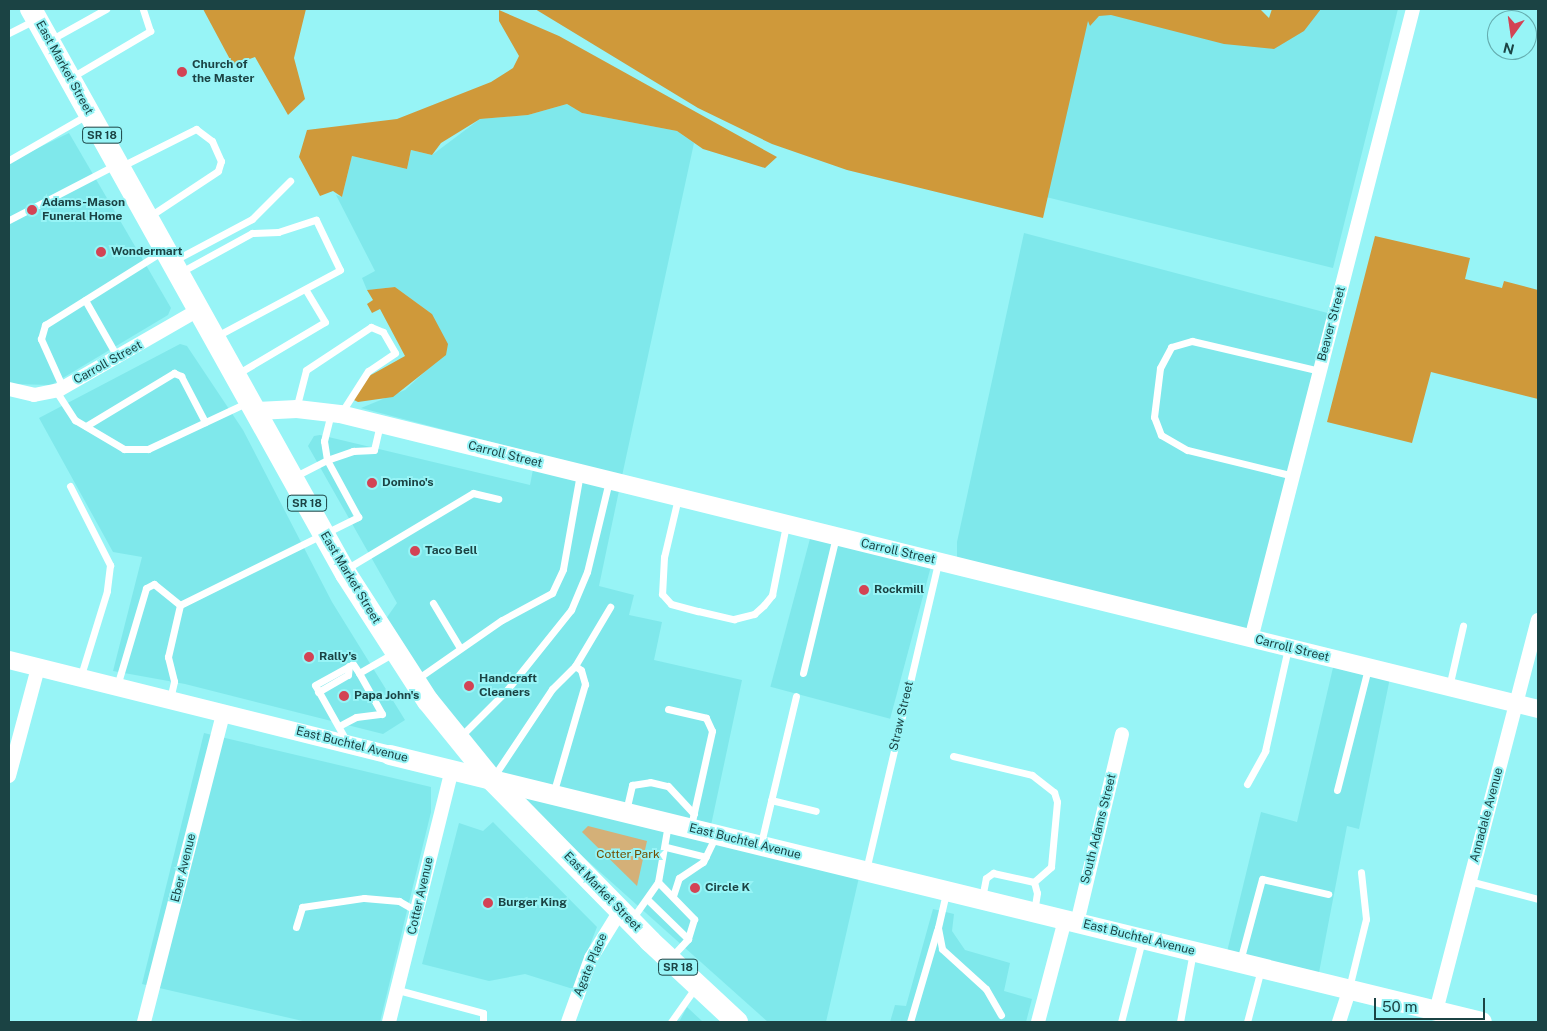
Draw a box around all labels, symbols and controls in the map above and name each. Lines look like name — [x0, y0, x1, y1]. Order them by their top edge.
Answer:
north arrow — [1487, 10, 1537, 60]
street label: East Market Street — [32, 19, 96, 117]
text: N — [1501, 39, 1516, 58]
place label: Church of the Master — [192, 58, 254, 86]
marker: Church of the Master — [176, 66, 188, 78]
road number: SR 18 — [82, 126, 122, 144]
place label: Adams-Mason Funeral Home — [42, 196, 125, 224]
marker: Adams-Mason Funeral Home — [26, 204, 38, 216]
place label: Wondermart — [111, 245, 183, 259]
marker: Wondermart — [95, 246, 107, 258]
street label: Beaver Street — [1315, 285, 1349, 363]
street label: Carroll Street — [71, 338, 145, 388]
street label: Carroll Street — [466, 439, 544, 471]
place label: Domino's — [382, 476, 434, 490]
marker: Domino's — [366, 477, 378, 489]
road number: SR 18 — [287, 494, 327, 512]
street label: East Market Street — [317, 529, 383, 627]
street label: Carroll Street — [859, 536, 937, 568]
place label: Taco Bell — [425, 544, 478, 558]
marker: Taco Bell — [409, 545, 421, 557]
place label: Rockmill — [874, 583, 924, 597]
marker: Rockmill — [858, 584, 870, 596]
street label: Carroll Street — [1253, 633, 1331, 665]
place label: Rally's — [319, 650, 357, 664]
marker: Rally's — [303, 651, 315, 663]
place label: Handcraft Cleaners — [479, 672, 537, 700]
marker: Handcraft Cleaners — [463, 680, 475, 692]
street label: Straw Street — [887, 680, 917, 752]
place label: Papa John's — [354, 689, 419, 703]
marker: Papa John's — [338, 690, 350, 702]
street label: East Buchtel Avenue — [295, 724, 409, 766]
street label: Annadale Avenue — [1467, 766, 1507, 864]
street label: South Adams Street — [1078, 773, 1120, 885]
street label: East Buchtel Avenue — [688, 821, 802, 863]
street label: Eber Avenue — [169, 832, 199, 904]
park label: Cotter Park — [596, 848, 660, 862]
street label: East Market Street — [560, 849, 644, 935]
street label: Cotter Avenue — [405, 856, 437, 936]
place label: Circle K — [705, 881, 750, 895]
marker: Circle K — [689, 882, 701, 894]
place label: Burger King — [498, 896, 567, 910]
marker: Burger King — [482, 897, 494, 909]
street label: East Buchtel Avenue — [1082, 917, 1196, 959]
street label: Agate Place — [571, 931, 611, 999]
road number: SR 18 — [658, 959, 698, 976]
scale bar — [1377, 988, 1488, 1020]
text: 50 m — [1382, 998, 1417, 1015]

